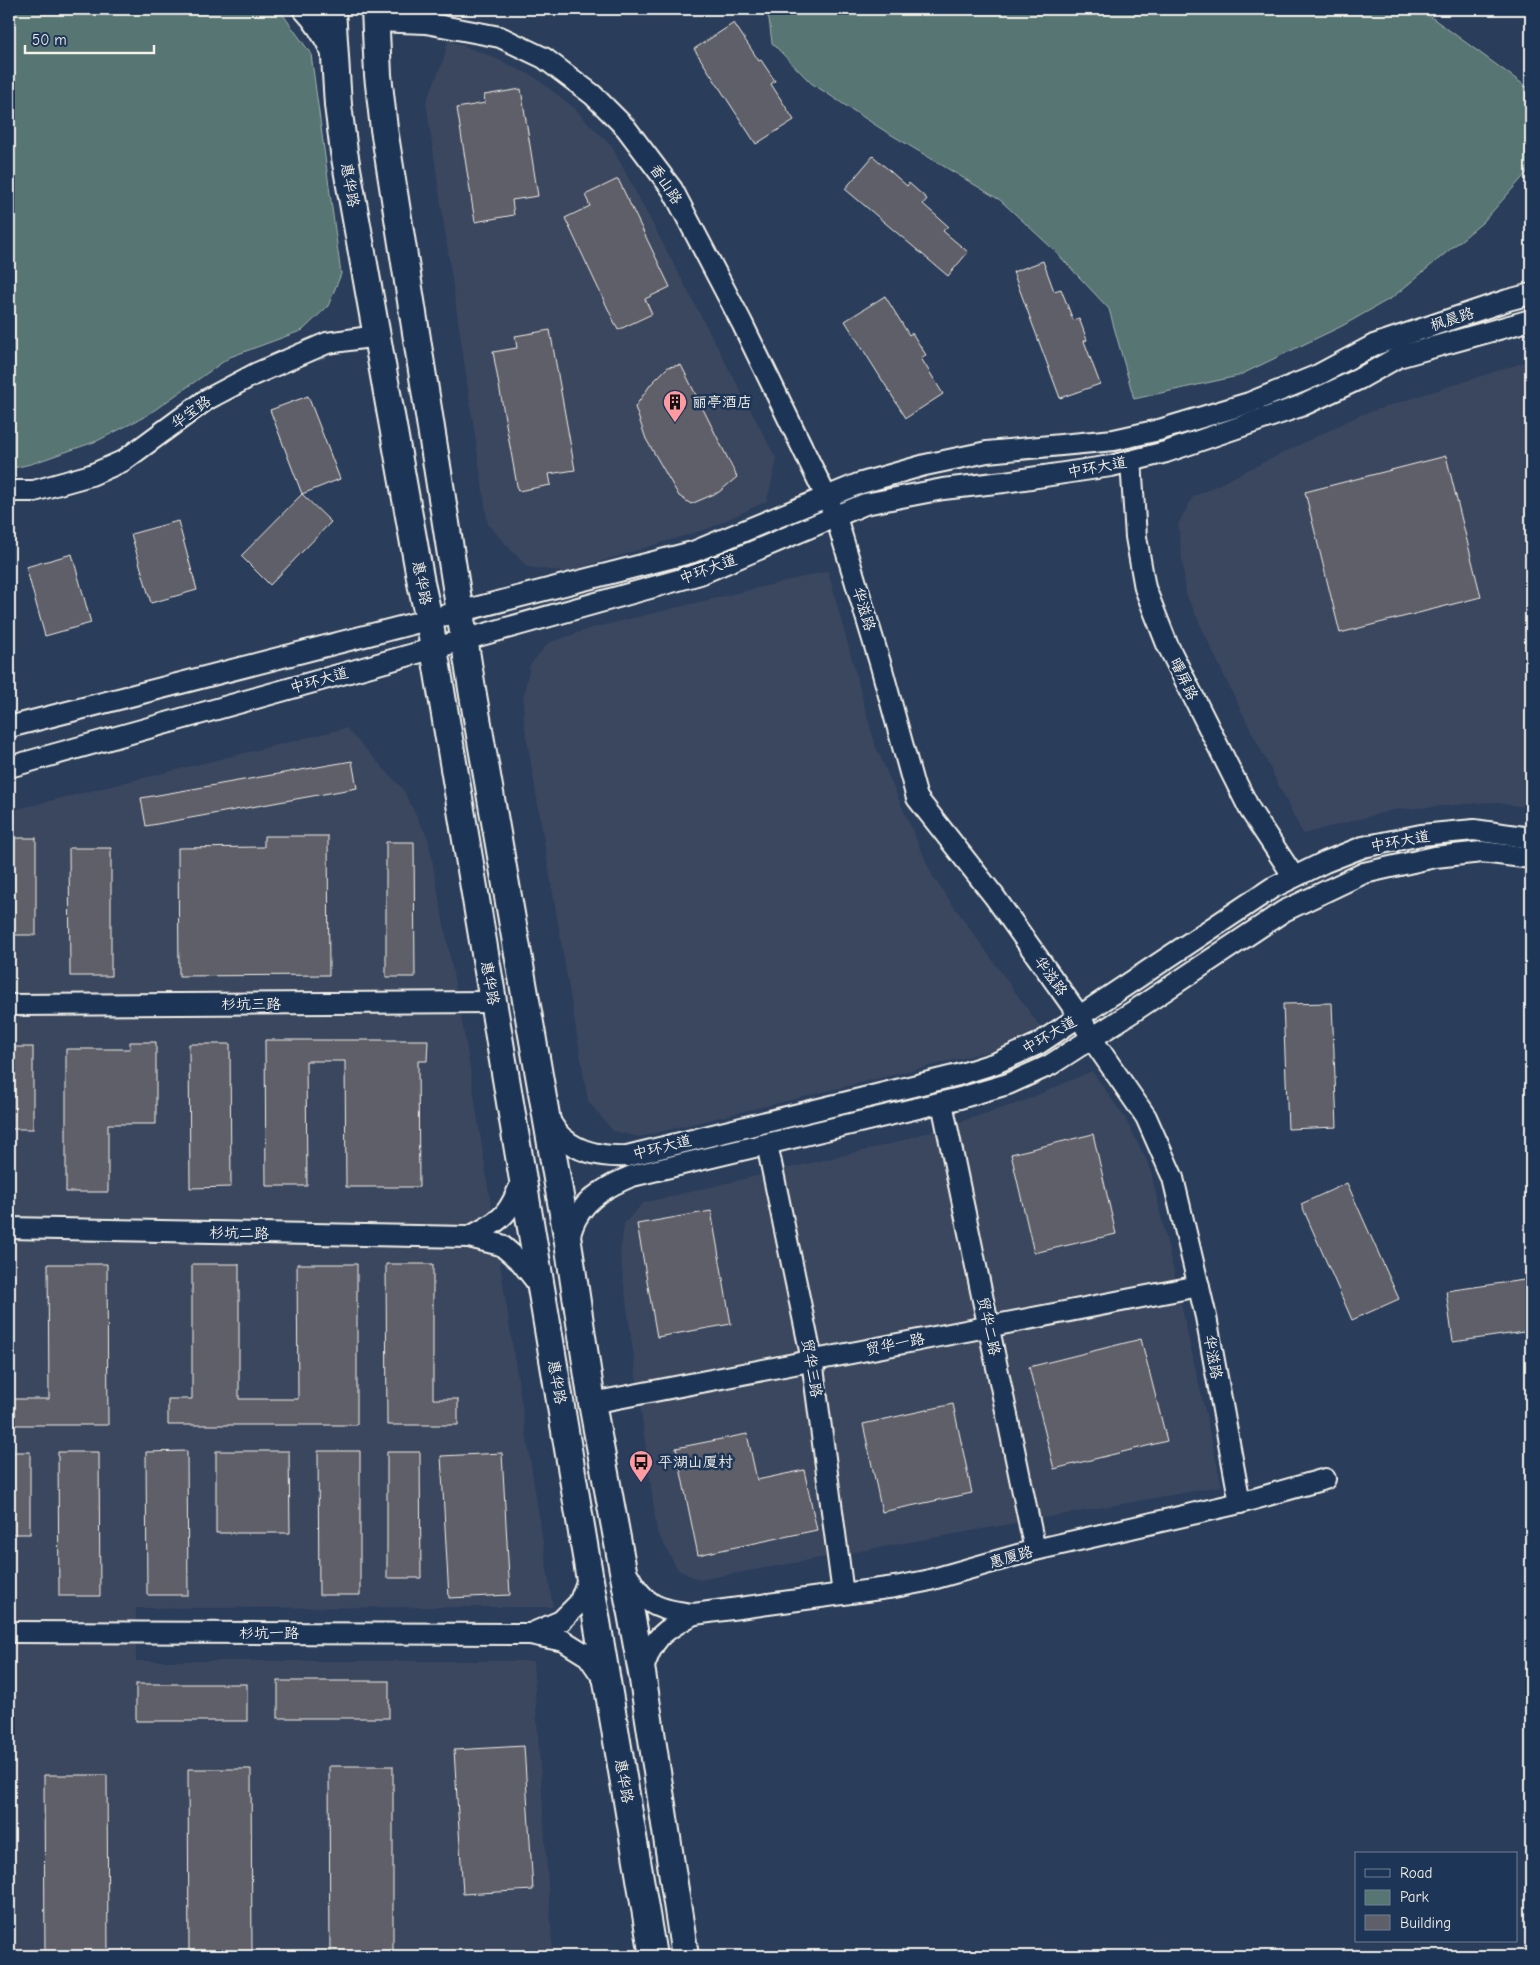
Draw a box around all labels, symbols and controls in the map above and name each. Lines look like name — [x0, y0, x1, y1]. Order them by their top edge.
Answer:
scale bar — [25, 22, 154, 54]
text: 50 m — [32, 31, 67, 49]
street label: 香山路 — [646, 160, 686, 208]
street label: 惠华路 — [337, 161, 363, 209]
street label: 枫晨路 — [1428, 303, 1476, 335]
building icon: 丽亭酒店 — [662, 389, 688, 423]
street label: 华宝路 — [168, 391, 214, 433]
place label: 丽亭酒店 — [692, 393, 752, 411]
street label: 中环大道 — [1066, 453, 1128, 481]
street label: 中环大道 — [677, 550, 739, 588]
street label: 惠华路 — [409, 559, 435, 607]
street label: 华滋路 — [849, 585, 879, 633]
street label: 曙屏路 — [1166, 655, 1202, 703]
street label: 中环大道 — [288, 663, 350, 697]
street label: 中环大道 — [1369, 827, 1431, 855]
street label: 华滋路 — [1030, 953, 1072, 999]
street label: 惠华路 — [477, 959, 503, 1007]
street label: 杉坑三路 — [221, 995, 281, 1013]
street label: 中环大道 — [1019, 1012, 1079, 1058]
street label: 中环大道 — [631, 1131, 693, 1163]
street label: 杉坑二路 — [209, 1223, 269, 1243]
street label: 贸华二路 — [974, 1295, 1004, 1357]
street label: 贸华一路 — [864, 1329, 926, 1359]
street label: 华滋路 — [1200, 1333, 1226, 1381]
street label: 贸华三路 — [798, 1337, 826, 1399]
street label: 惠华路 — [544, 1358, 570, 1406]
bus stop icon: 平湖山厦村 — [628, 1449, 654, 1483]
place label: 平湖山厦村 — [658, 1453, 733, 1471]
street label: 惠厦路 — [987, 1542, 1035, 1572]
street label: 杉坑一路 — [239, 1624, 299, 1642]
street label: 惠华路 — [611, 1757, 637, 1805]
legend — [1355, 1852, 1518, 1942]
text: Road — [1400, 1864, 1432, 1882]
text: Park — [1400, 1888, 1429, 1906]
text: Building — [1400, 1914, 1451, 1932]

